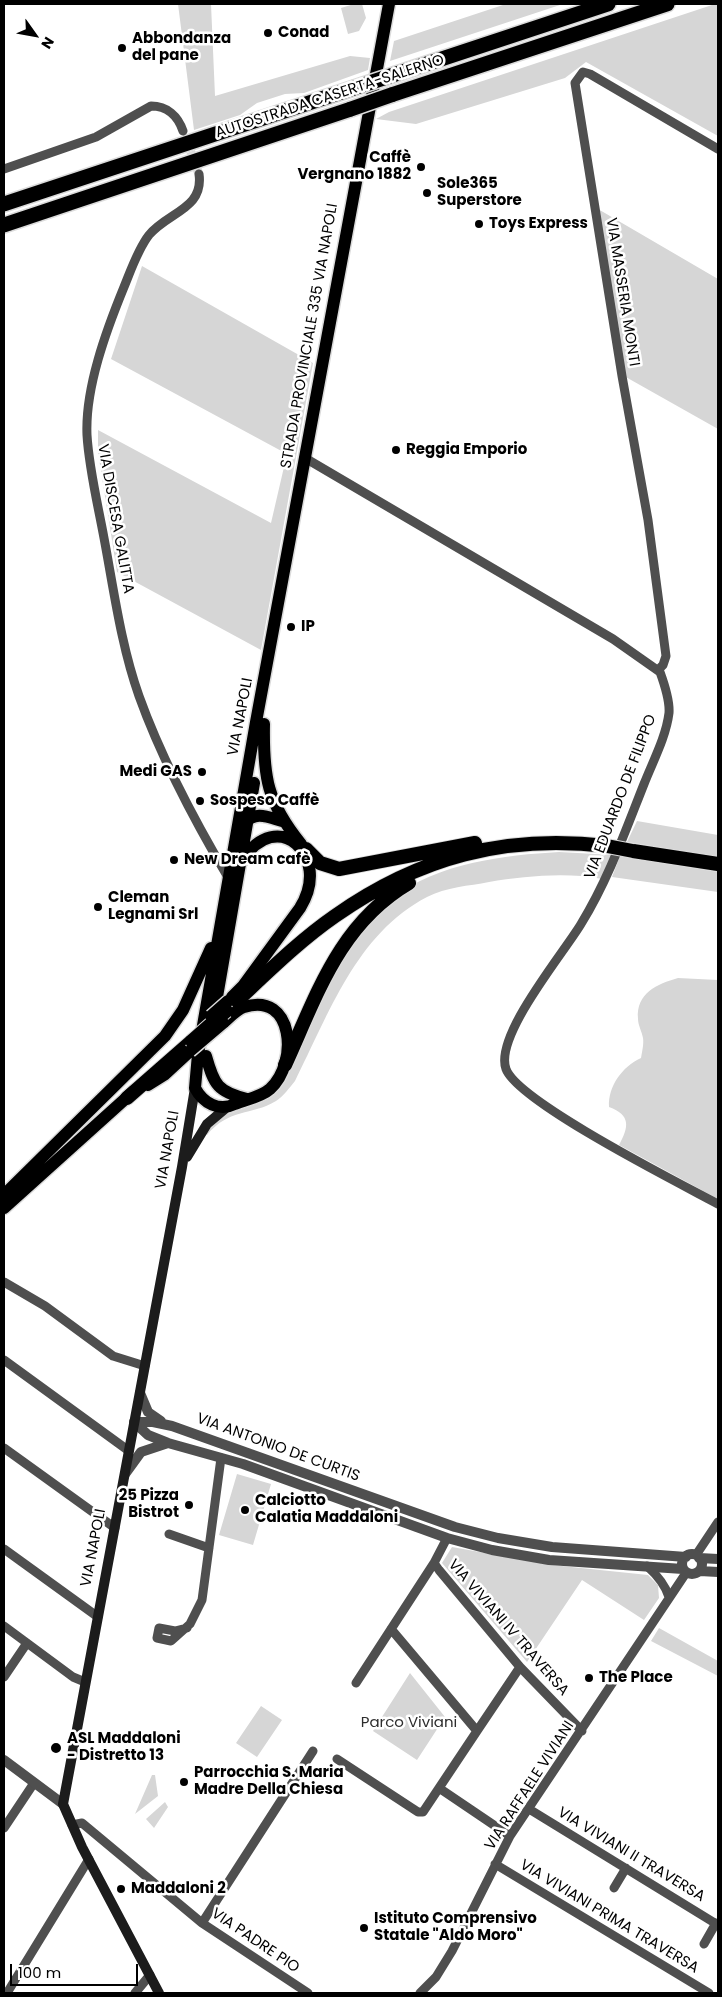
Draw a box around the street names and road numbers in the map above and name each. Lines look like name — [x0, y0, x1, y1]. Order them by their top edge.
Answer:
street label: AUTOSTRADA CASERTA-SALERNO — [213, 51, 447, 143]
street label: STRADA PROVINCIALE 335 VIA NAPOLI — [278, 202, 342, 470]
street label: VIA MASSERIA MONTI — [601, 216, 643, 368]
street label: VIA DISCESA GALITTA — [93, 443, 137, 595]
street label: VIA NAPOLI — [225, 676, 257, 758]
street label: VIA EDUARDO DE FILIPPO — [581, 712, 661, 882]
street label: VIA NAPOLI — [152, 1109, 184, 1191]
street label: VIA ANTONIO DE CURTIS — [194, 1410, 362, 1486]
street label: VIA NAPOLI — [78, 1507, 110, 1589]
street label: VIA VIVIANI IV TRAVERSA — [444, 1556, 572, 1700]
street label: VIA RAFFAELE VIVIANI — [482, 1718, 578, 1854]
street label: VIA VIVIANI II TRAVERSA — [554, 1804, 708, 1906]
street label: VIA VIVIANI PRIMA TRAVERSA — [516, 1856, 702, 1978]
street label: VIA PADRE PIO — [208, 1905, 302, 1977]

